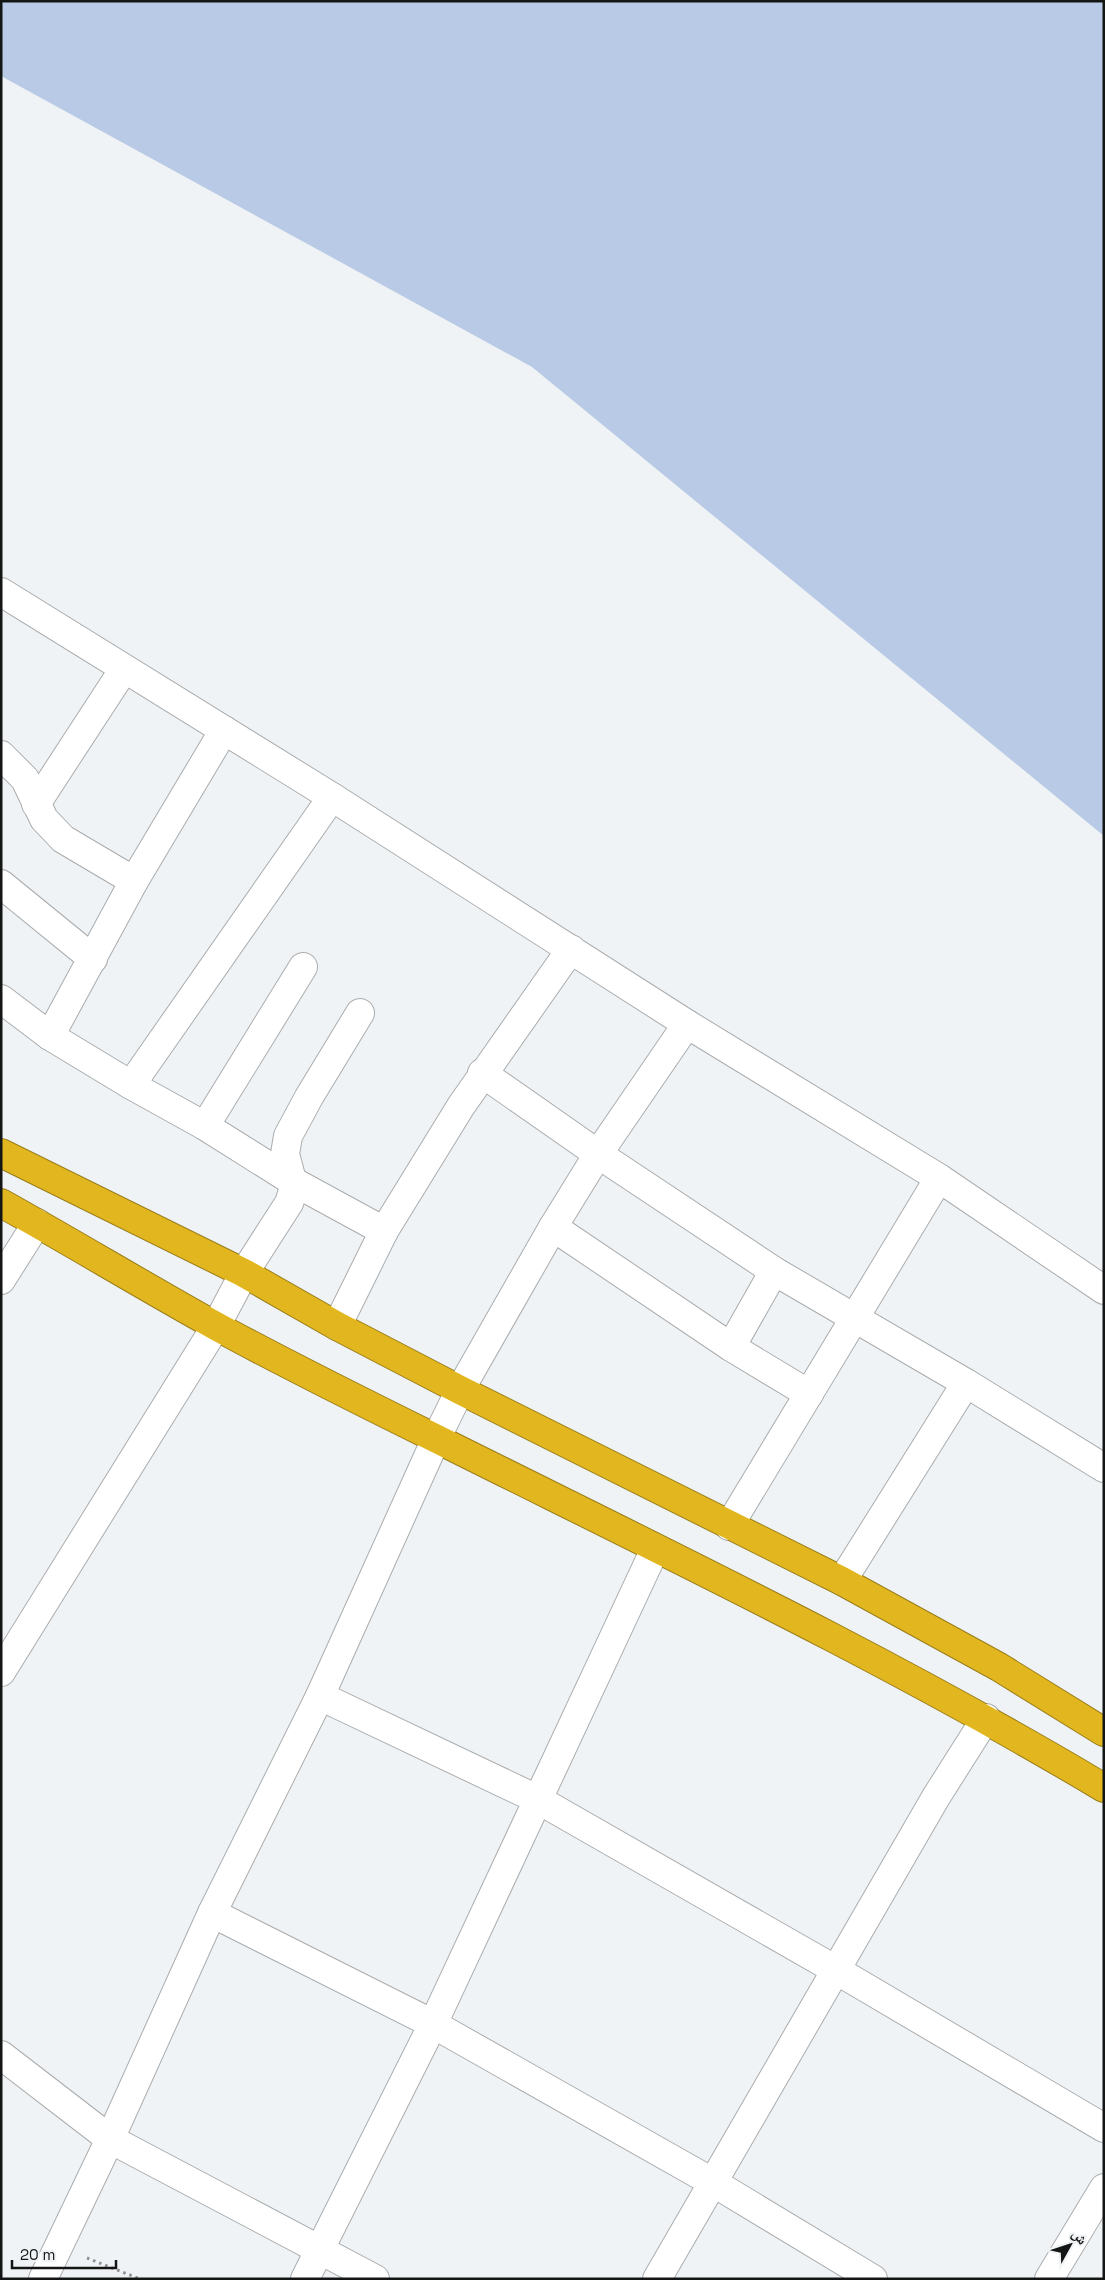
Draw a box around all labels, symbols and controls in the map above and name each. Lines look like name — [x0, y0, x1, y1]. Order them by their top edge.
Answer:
north arrow — [1045, 2220, 1095, 2270]
text: ش — [1068, 2225, 1092, 2248]
scale bar — [12, 2238, 116, 2270]
text: 20 m — [20, 2245, 55, 2264]

